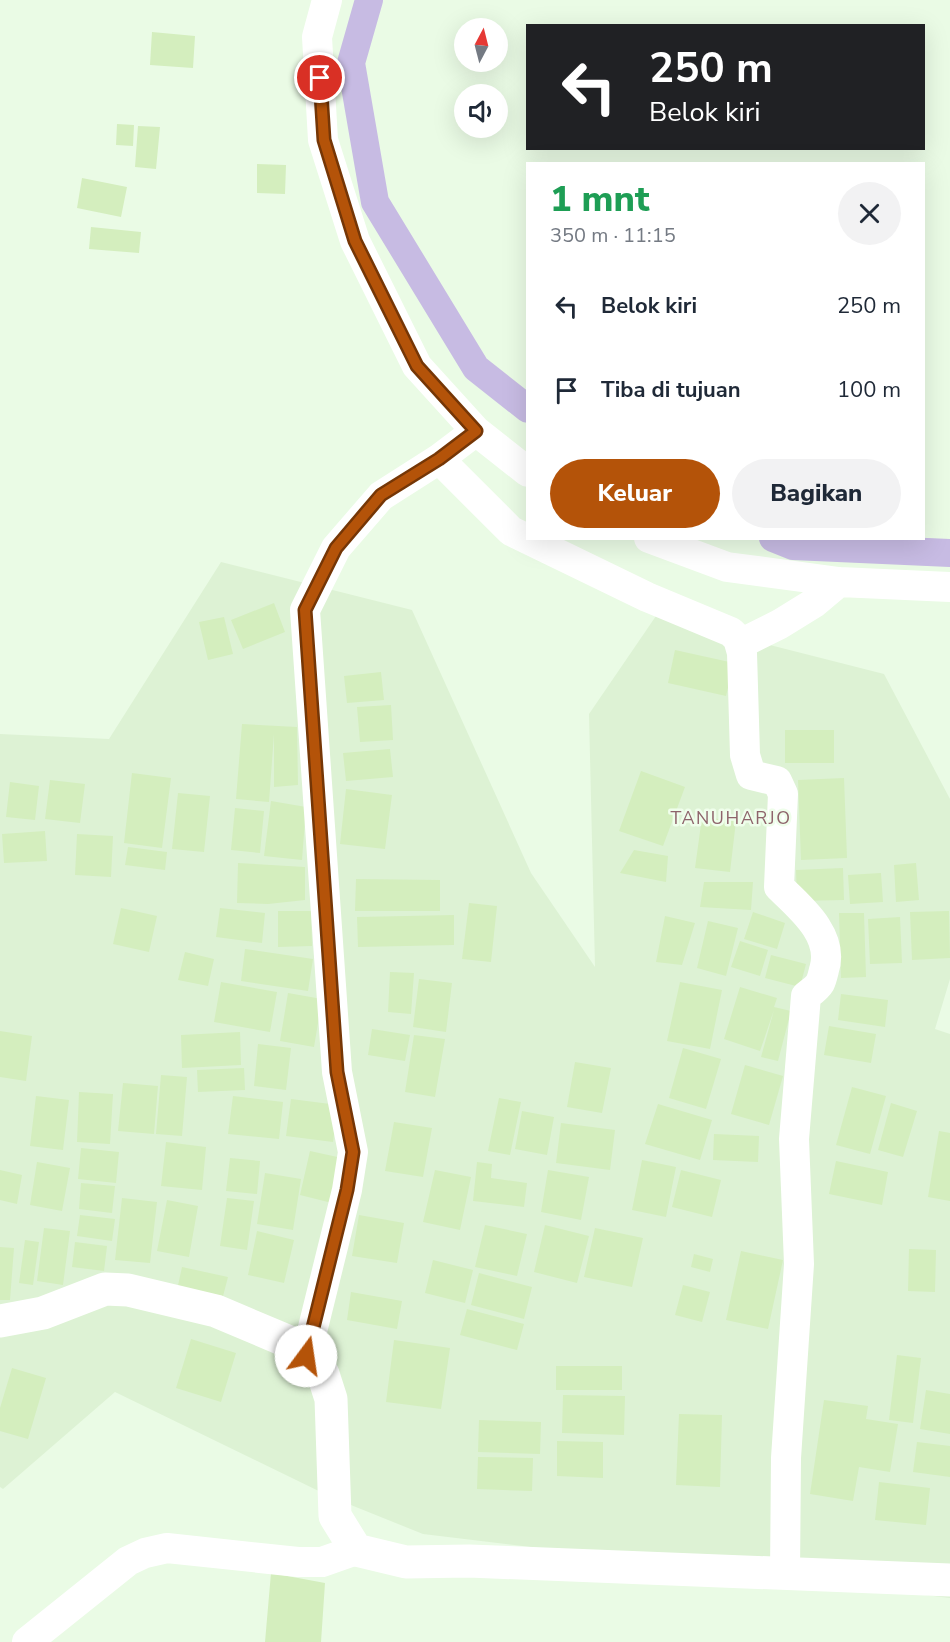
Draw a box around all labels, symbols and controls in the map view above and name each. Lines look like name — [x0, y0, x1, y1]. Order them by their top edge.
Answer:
north arrow — [454, 18, 508, 72]
map controls — [454, 18, 508, 138]
text: 250 m — [649, 40, 773, 97]
icon: left — [550, 48, 628, 126]
pin — [294, 52, 345, 103]
icon: arrive — [303, 61, 336, 94]
button: sound — [454, 84, 508, 138]
text: Belok kiri — [649, 94, 761, 131]
text: 1 mnt — [550, 175, 650, 224]
button: close — [838, 182, 901, 245]
text: 350 m · 11:15 — [550, 222, 676, 249]
icon: left — [550, 290, 583, 323]
text: Belok kiri — [601, 291, 697, 321]
text: 250 m — [837, 291, 901, 321]
icon: arrive — [550, 374, 583, 407]
text: Tiba di tujuan — [601, 375, 741, 405]
text: 100 m — [837, 375, 901, 405]
button: Keluar — [550, 459, 720, 528]
button: Bagikan — [732, 459, 901, 528]
district label: TANUHARJO — [670, 806, 792, 830]
position arrow — [274, 1324, 338, 1388]

